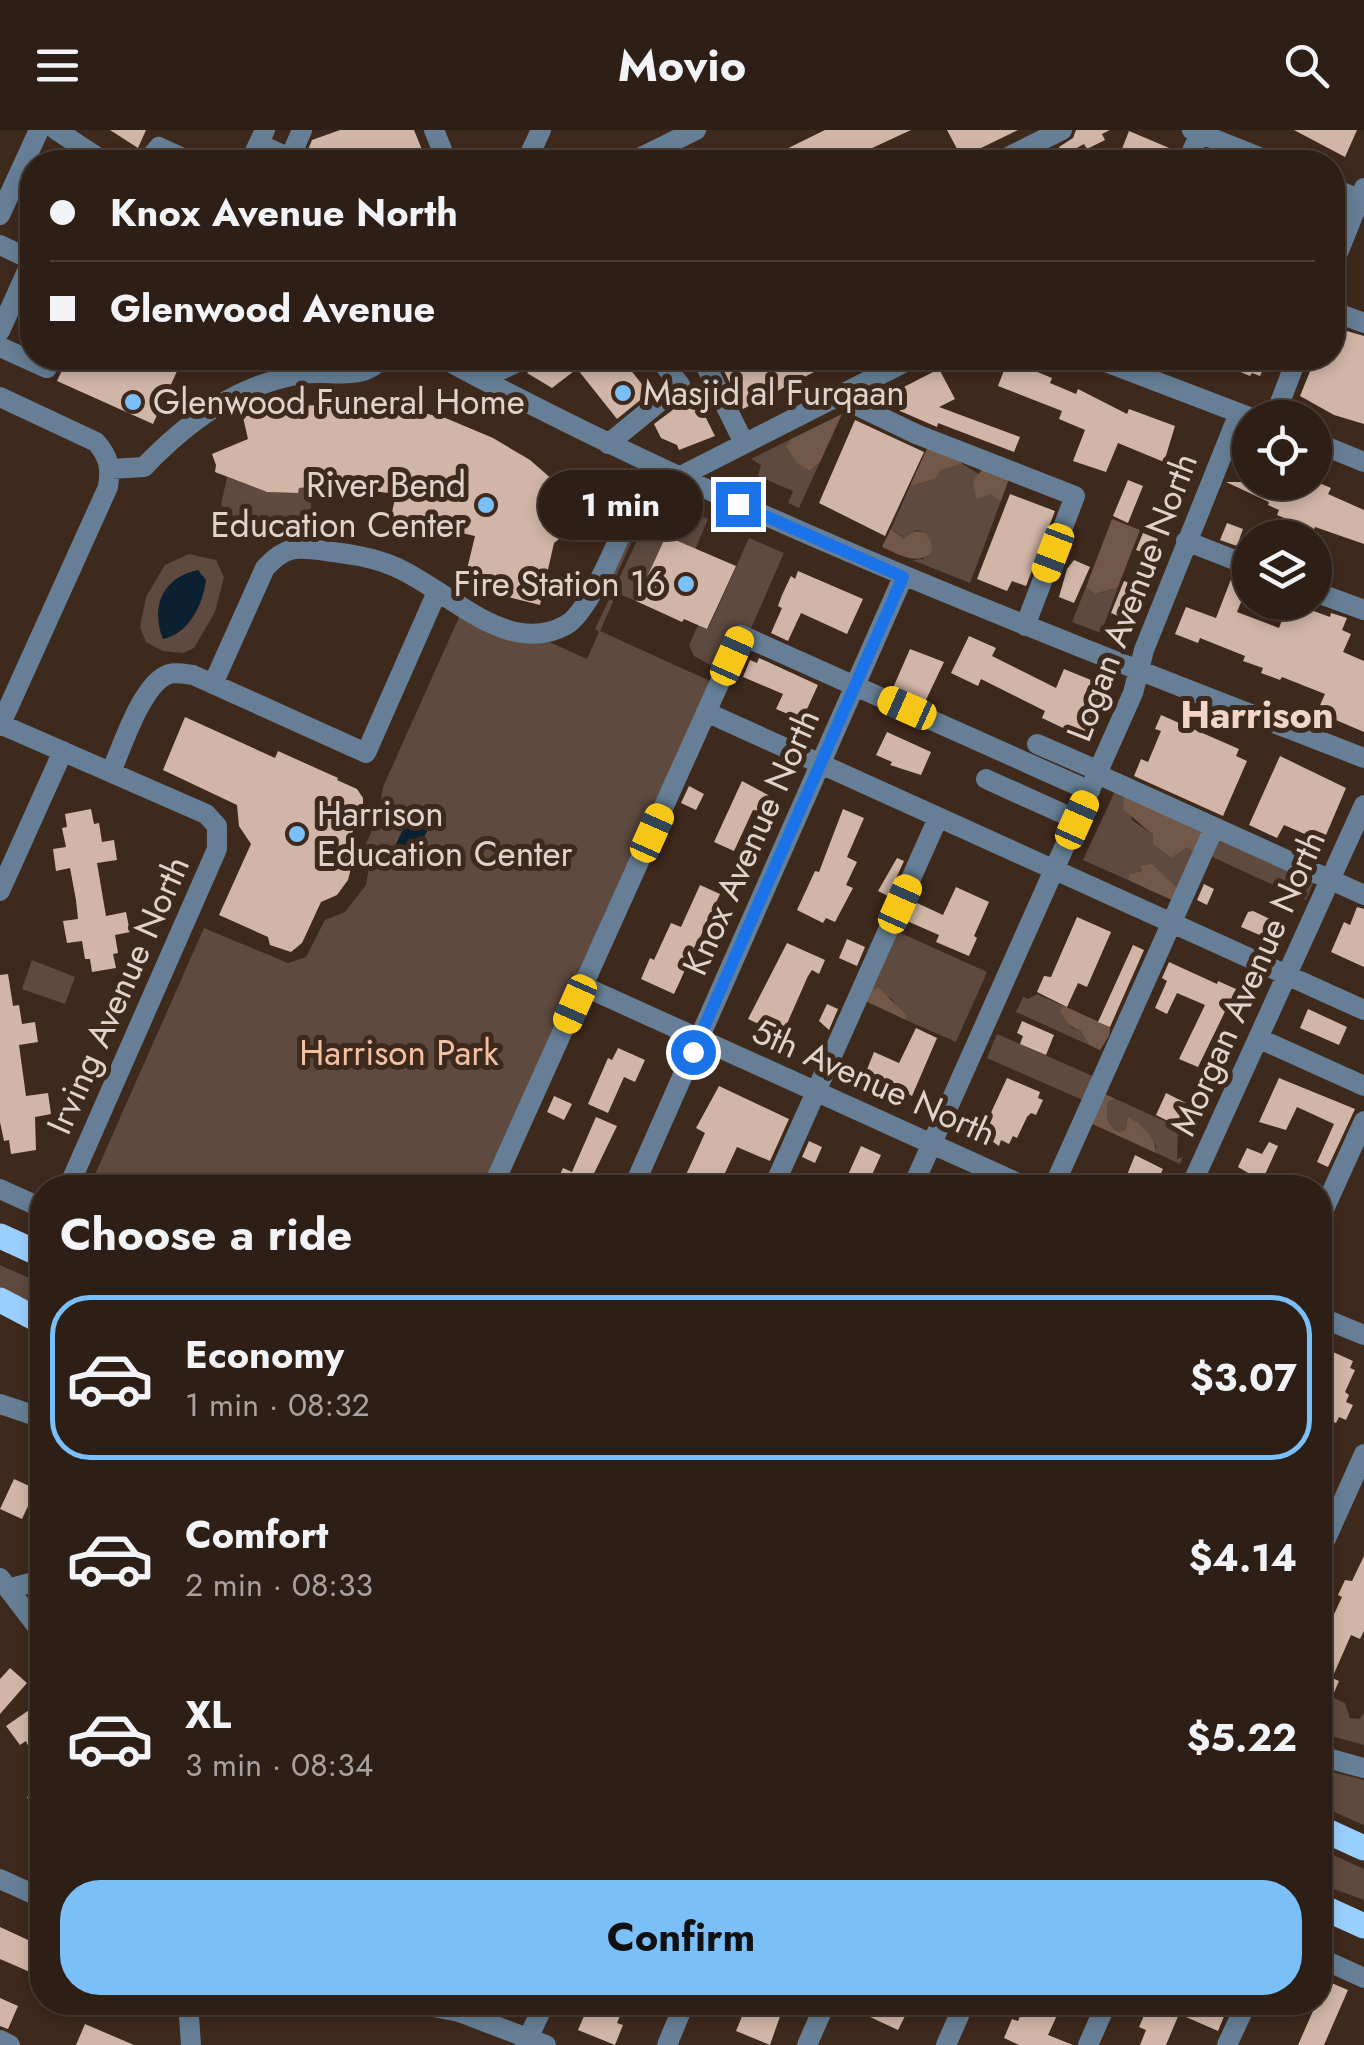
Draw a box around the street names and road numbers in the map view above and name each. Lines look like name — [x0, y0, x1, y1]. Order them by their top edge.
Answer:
street label: Logan Avenue North — [1054, 446, 1210, 748]
street label: Knox Avenue North — [670, 701, 832, 983]
street label: Morgan Avenue North — [1158, 822, 1338, 1144]
street label: Irving Avenue North — [34, 848, 202, 1142]
street label: 5th Avenue North — [744, 1006, 1004, 1158]

